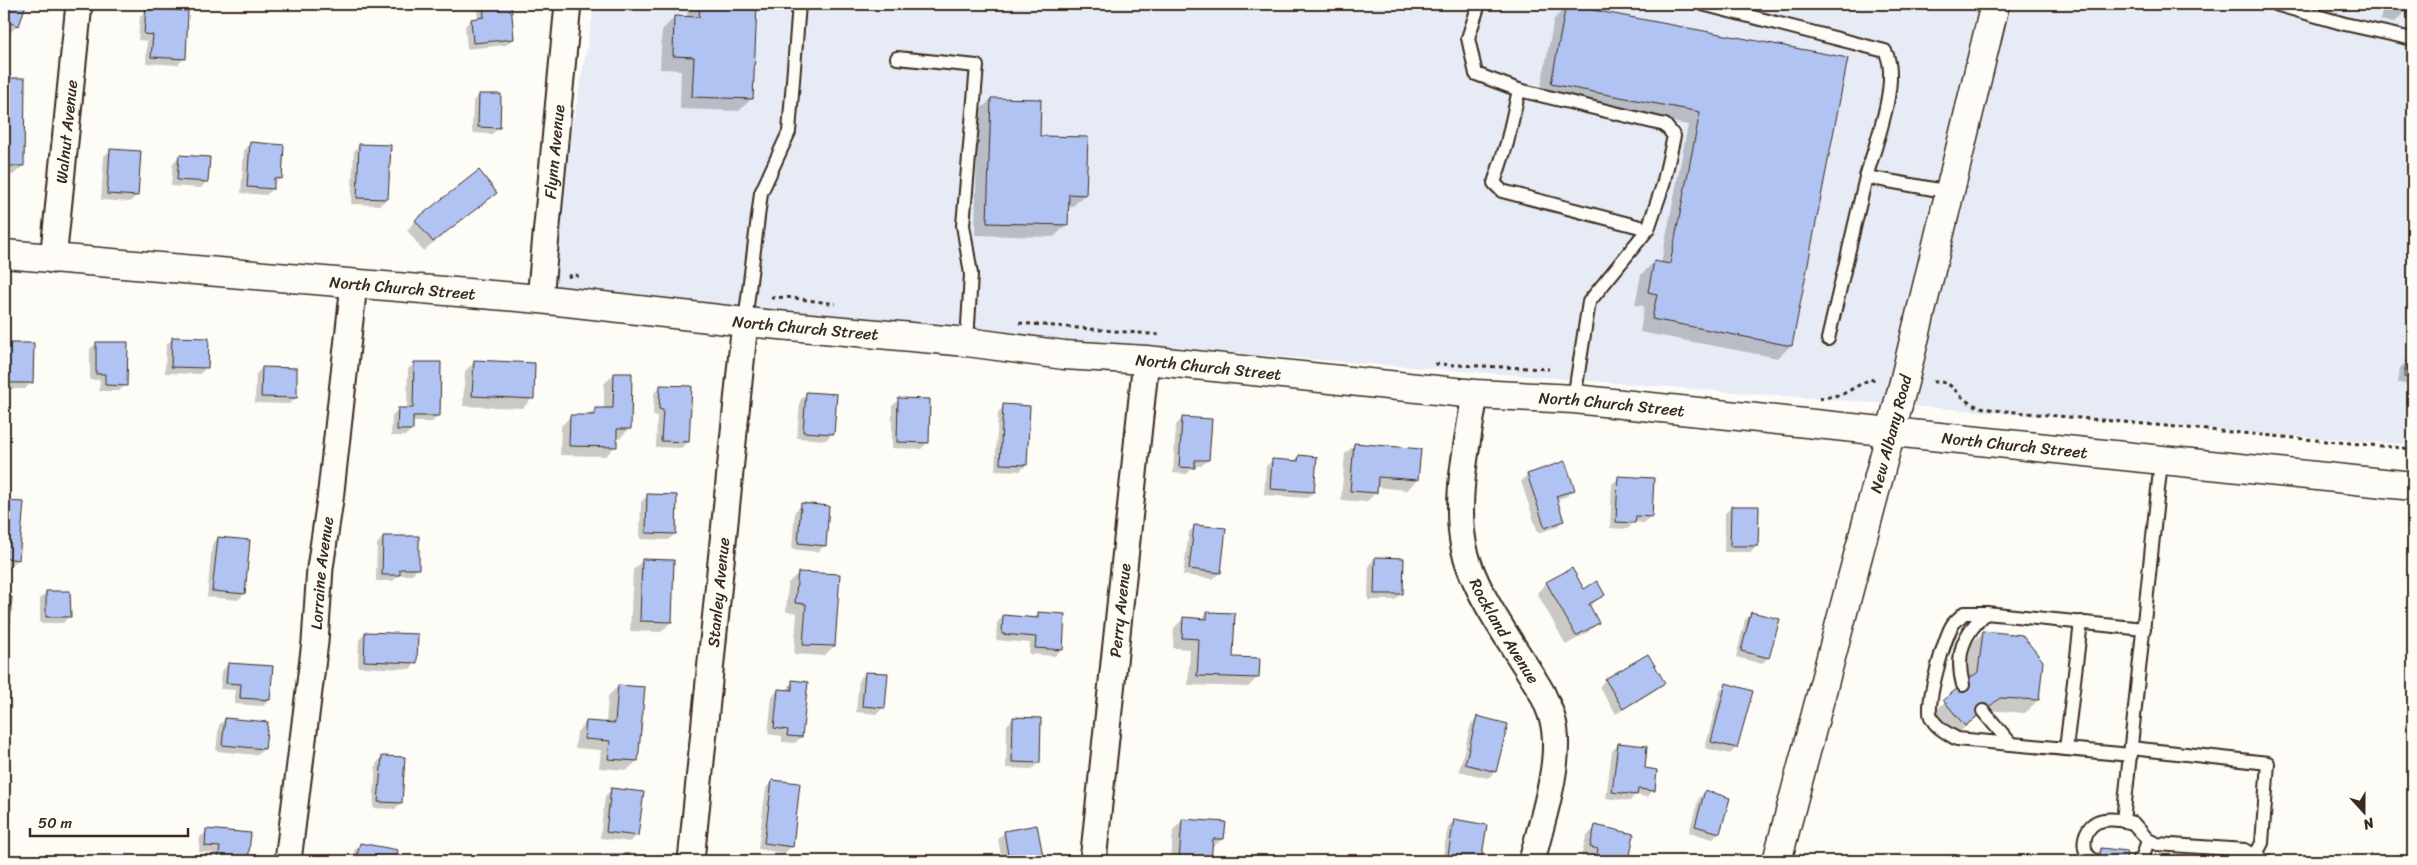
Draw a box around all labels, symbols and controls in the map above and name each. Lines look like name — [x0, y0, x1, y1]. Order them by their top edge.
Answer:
street label: Walnut Avenue — [46, 79, 86, 185]
street label: Flynn Avenue — [535, 103, 573, 200]
street label: North Church Street — [328, 267, 477, 308]
street label: North Church Street — [731, 306, 880, 348]
street label: North Church Street — [1135, 345, 1283, 388]
street label: New Albany Road — [1861, 370, 1920, 496]
street label: North Church Street — [1538, 383, 1686, 425]
street label: North Church Street — [1940, 423, 2089, 467]
street label: Lorraine Avenue — [301, 514, 342, 631]
street label: Stanley Avenue — [698, 536, 738, 649]
street label: Perry Avenue — [1100, 562, 1139, 659]
street label: Rockland Avenue — [1462, 573, 1548, 690]
north arrow — [2340, 788, 2390, 838]
scale bar — [30, 805, 188, 837]
text: 50 m — [38, 810, 73, 836]
text: N — [2359, 810, 2378, 837]

